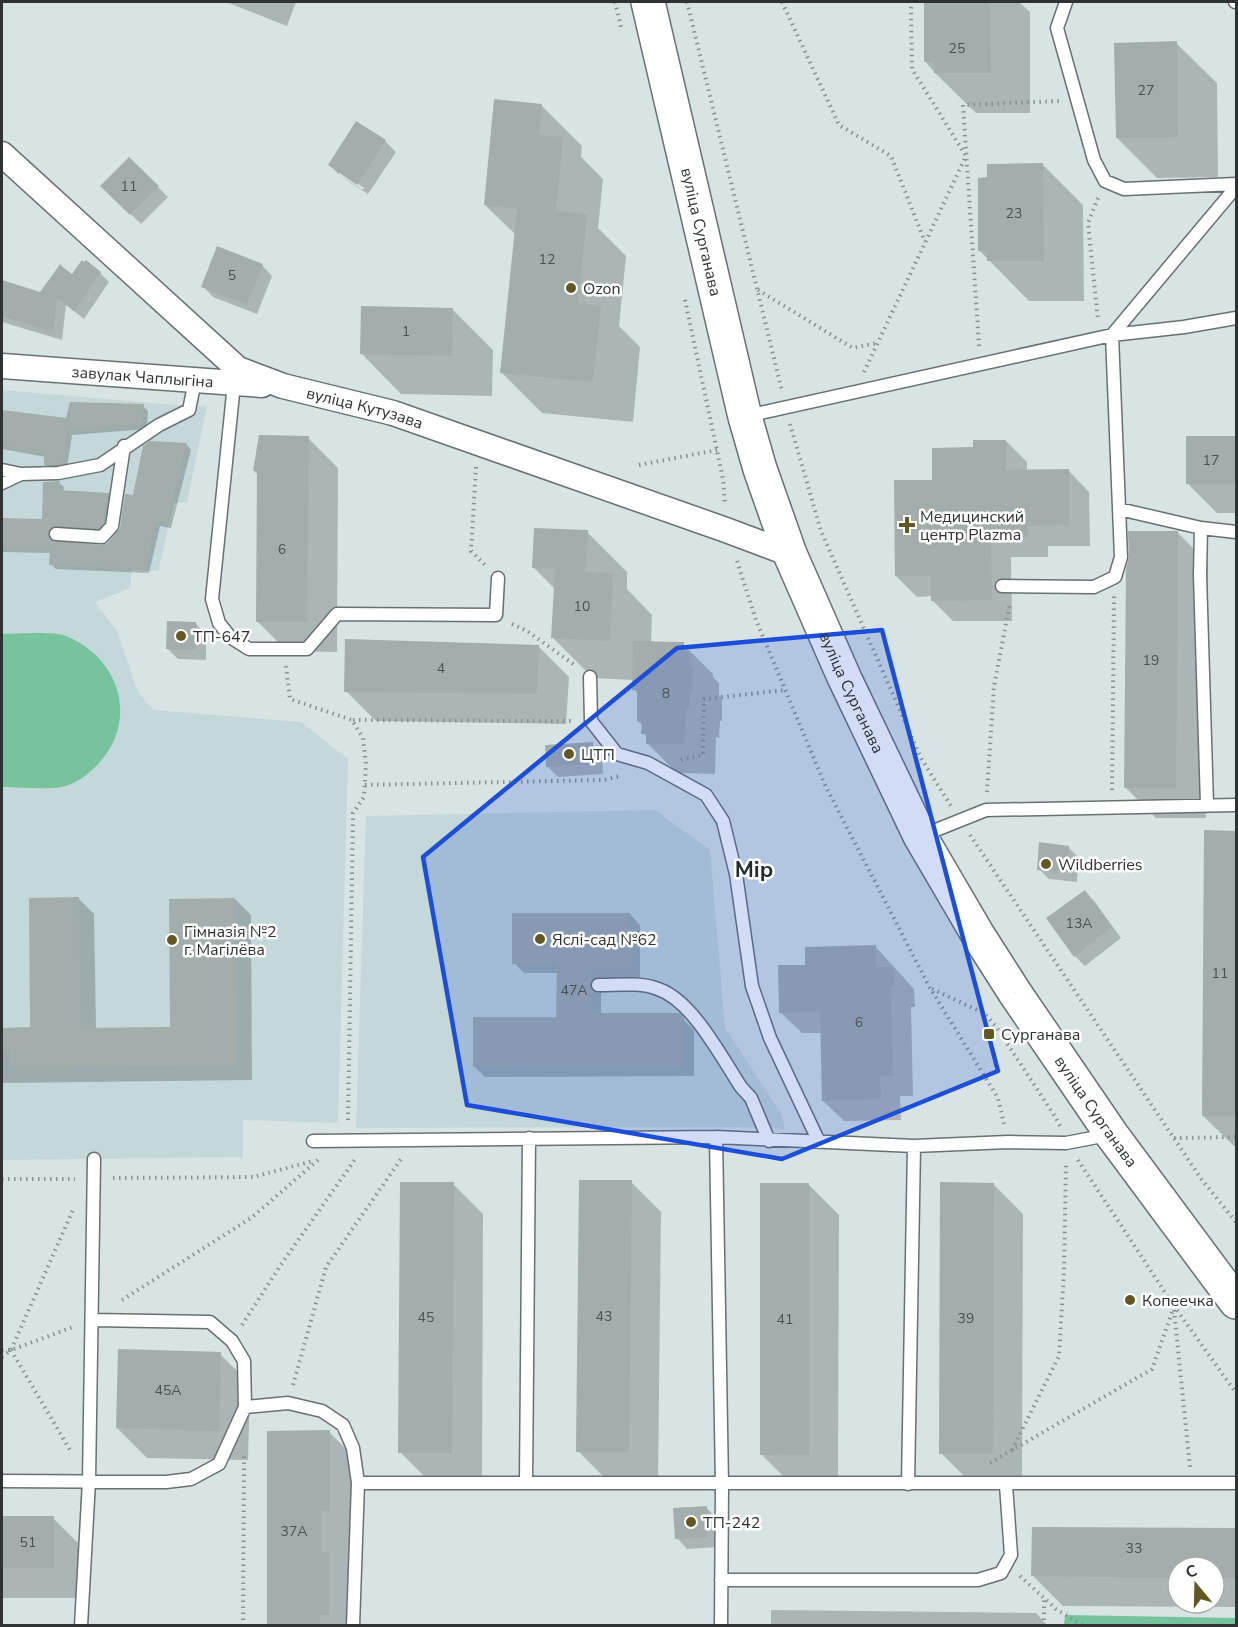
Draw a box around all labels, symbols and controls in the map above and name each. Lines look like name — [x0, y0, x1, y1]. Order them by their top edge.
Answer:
house number: 25 — [949, 39, 965, 58]
house number: 27 — [1138, 81, 1154, 100]
street label: вуліца Сурганава — [675, 166, 726, 299]
house number: 11 — [121, 177, 137, 196]
house number: 23 — [1006, 204, 1022, 223]
house number: 12 — [539, 250, 555, 269]
house number: 5 — [228, 266, 236, 285]
place label: Ozon — [583, 278, 621, 300]
marker: Ozon — [564, 281, 578, 295]
house number: 1 — [402, 322, 410, 341]
street label: завулак Чаплыгіна — [71, 361, 214, 393]
street label: вуліца Кутузава — [304, 382, 426, 435]
house number: 17 — [1203, 451, 1219, 470]
place label: Медицинский центр Plazma — [920, 506, 1024, 546]
marker: Медицинский центр Plazma — [898, 516, 916, 534]
house number: 6 — [278, 540, 286, 559]
house number: 10 — [574, 597, 590, 616]
place label: ТП-647 — [193, 626, 250, 648]
marker: ТП-647 — [174, 629, 188, 643]
street label: вуліца Сурганава — [814, 629, 889, 757]
house number: 19 — [1143, 651, 1159, 670]
house number: 4 — [437, 659, 445, 678]
house number: 8 — [662, 684, 670, 703]
place label: ЦТП — [581, 744, 615, 766]
marker: ЦТП — [562, 747, 576, 761]
place label: Wildberries — [1058, 854, 1143, 876]
district label: Мір — [735, 855, 773, 885]
marker: Wildberries — [1039, 857, 1053, 871]
house number: 13А — [1065, 914, 1093, 933]
place label: Гімназія №2 г. Магілёва — [184, 921, 277, 961]
place label: Яслі-сад №62 — [552, 929, 657, 951]
marker: Яслі-сад №62 — [533, 932, 547, 946]
marker: Гімназія №2 г. Магілёва — [165, 933, 179, 947]
house number: 11 — [1212, 964, 1228, 983]
house number: 47А — [560, 981, 588, 1000]
house number: 6 — [855, 1013, 863, 1032]
place label: Сурганава — [1001, 1024, 1080, 1046]
marker: Сурганава — [982, 1027, 996, 1041]
street label: вуліца Сурганава — [1049, 1052, 1142, 1172]
place label: Копеечка — [1142, 1290, 1214, 1312]
marker: Копеечка — [1123, 1293, 1137, 1307]
house number: 43 — [596, 1307, 612, 1326]
house number: 45 — [418, 1308, 434, 1327]
house number: 39 — [958, 1309, 974, 1328]
house number: 41 — [777, 1310, 793, 1329]
house number: 45А — [154, 1381, 182, 1400]
place label: ТП-242 — [703, 1512, 760, 1534]
marker: ТП-242 — [684, 1515, 698, 1529]
house number: 37А — [280, 1522, 308, 1541]
house number: 51 — [20, 1533, 36, 1552]
house number: 33 — [1126, 1539, 1142, 1558]
north arrow — [1166, 1555, 1226, 1615]
text: С — [1183, 1560, 1200, 1584]

